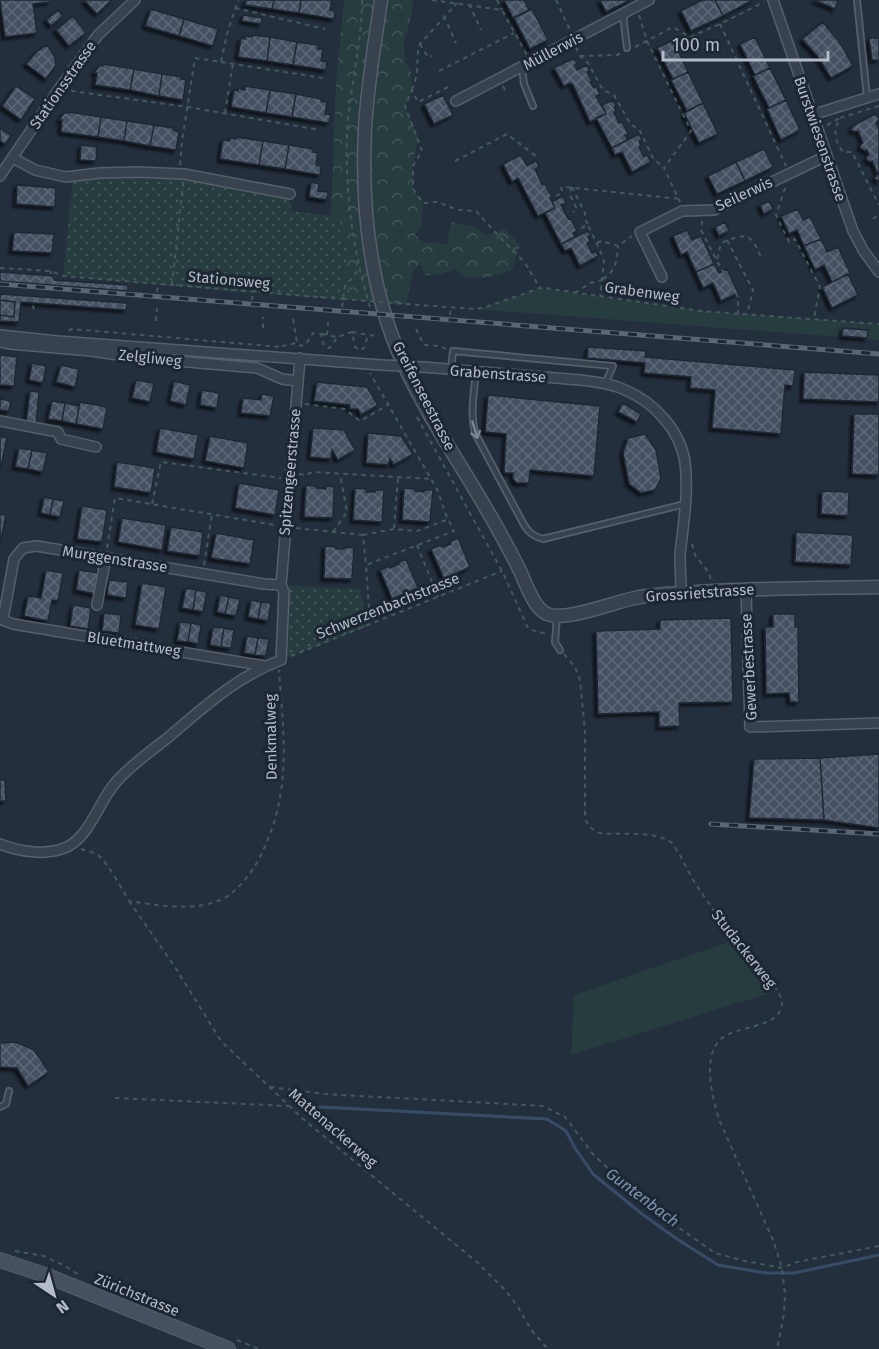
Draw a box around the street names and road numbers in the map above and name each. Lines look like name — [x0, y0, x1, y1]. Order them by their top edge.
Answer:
street label: Müllerwis — [520, 28, 586, 74]
street label: Stationsstrasse — [26, 37, 100, 133]
street label: Burstwiesenstrasse — [790, 74, 850, 204]
street label: Seilerwis — [713, 173, 775, 215]
street label: Stationsweg — [187, 267, 271, 293]
street label: Grabenweg — [603, 278, 681, 306]
street label: Greifenseestrasse — [389, 338, 459, 454]
street label: Zelgliweg — [118, 346, 183, 370]
street label: Grabenstrasse — [449, 362, 547, 386]
street label: Spitzengeerstrasse — [275, 408, 305, 536]
street label: Murggenstrasse — [61, 542, 169, 576]
street label: Schwerzenbachstrasse — [314, 569, 462, 643]
street label: Grossrietstrasse — [645, 580, 755, 606]
street label: Gewerbestrasse — [737, 613, 761, 721]
street label: Bluetmattweg — [86, 628, 182, 660]
street label: Denkmalweg — [261, 694, 281, 780]
street label: Studackerweg — [708, 906, 780, 992]
street label: Mattenackerweg — [285, 1085, 381, 1171]
street label: Zürichstrasse — [92, 1270, 182, 1320]

